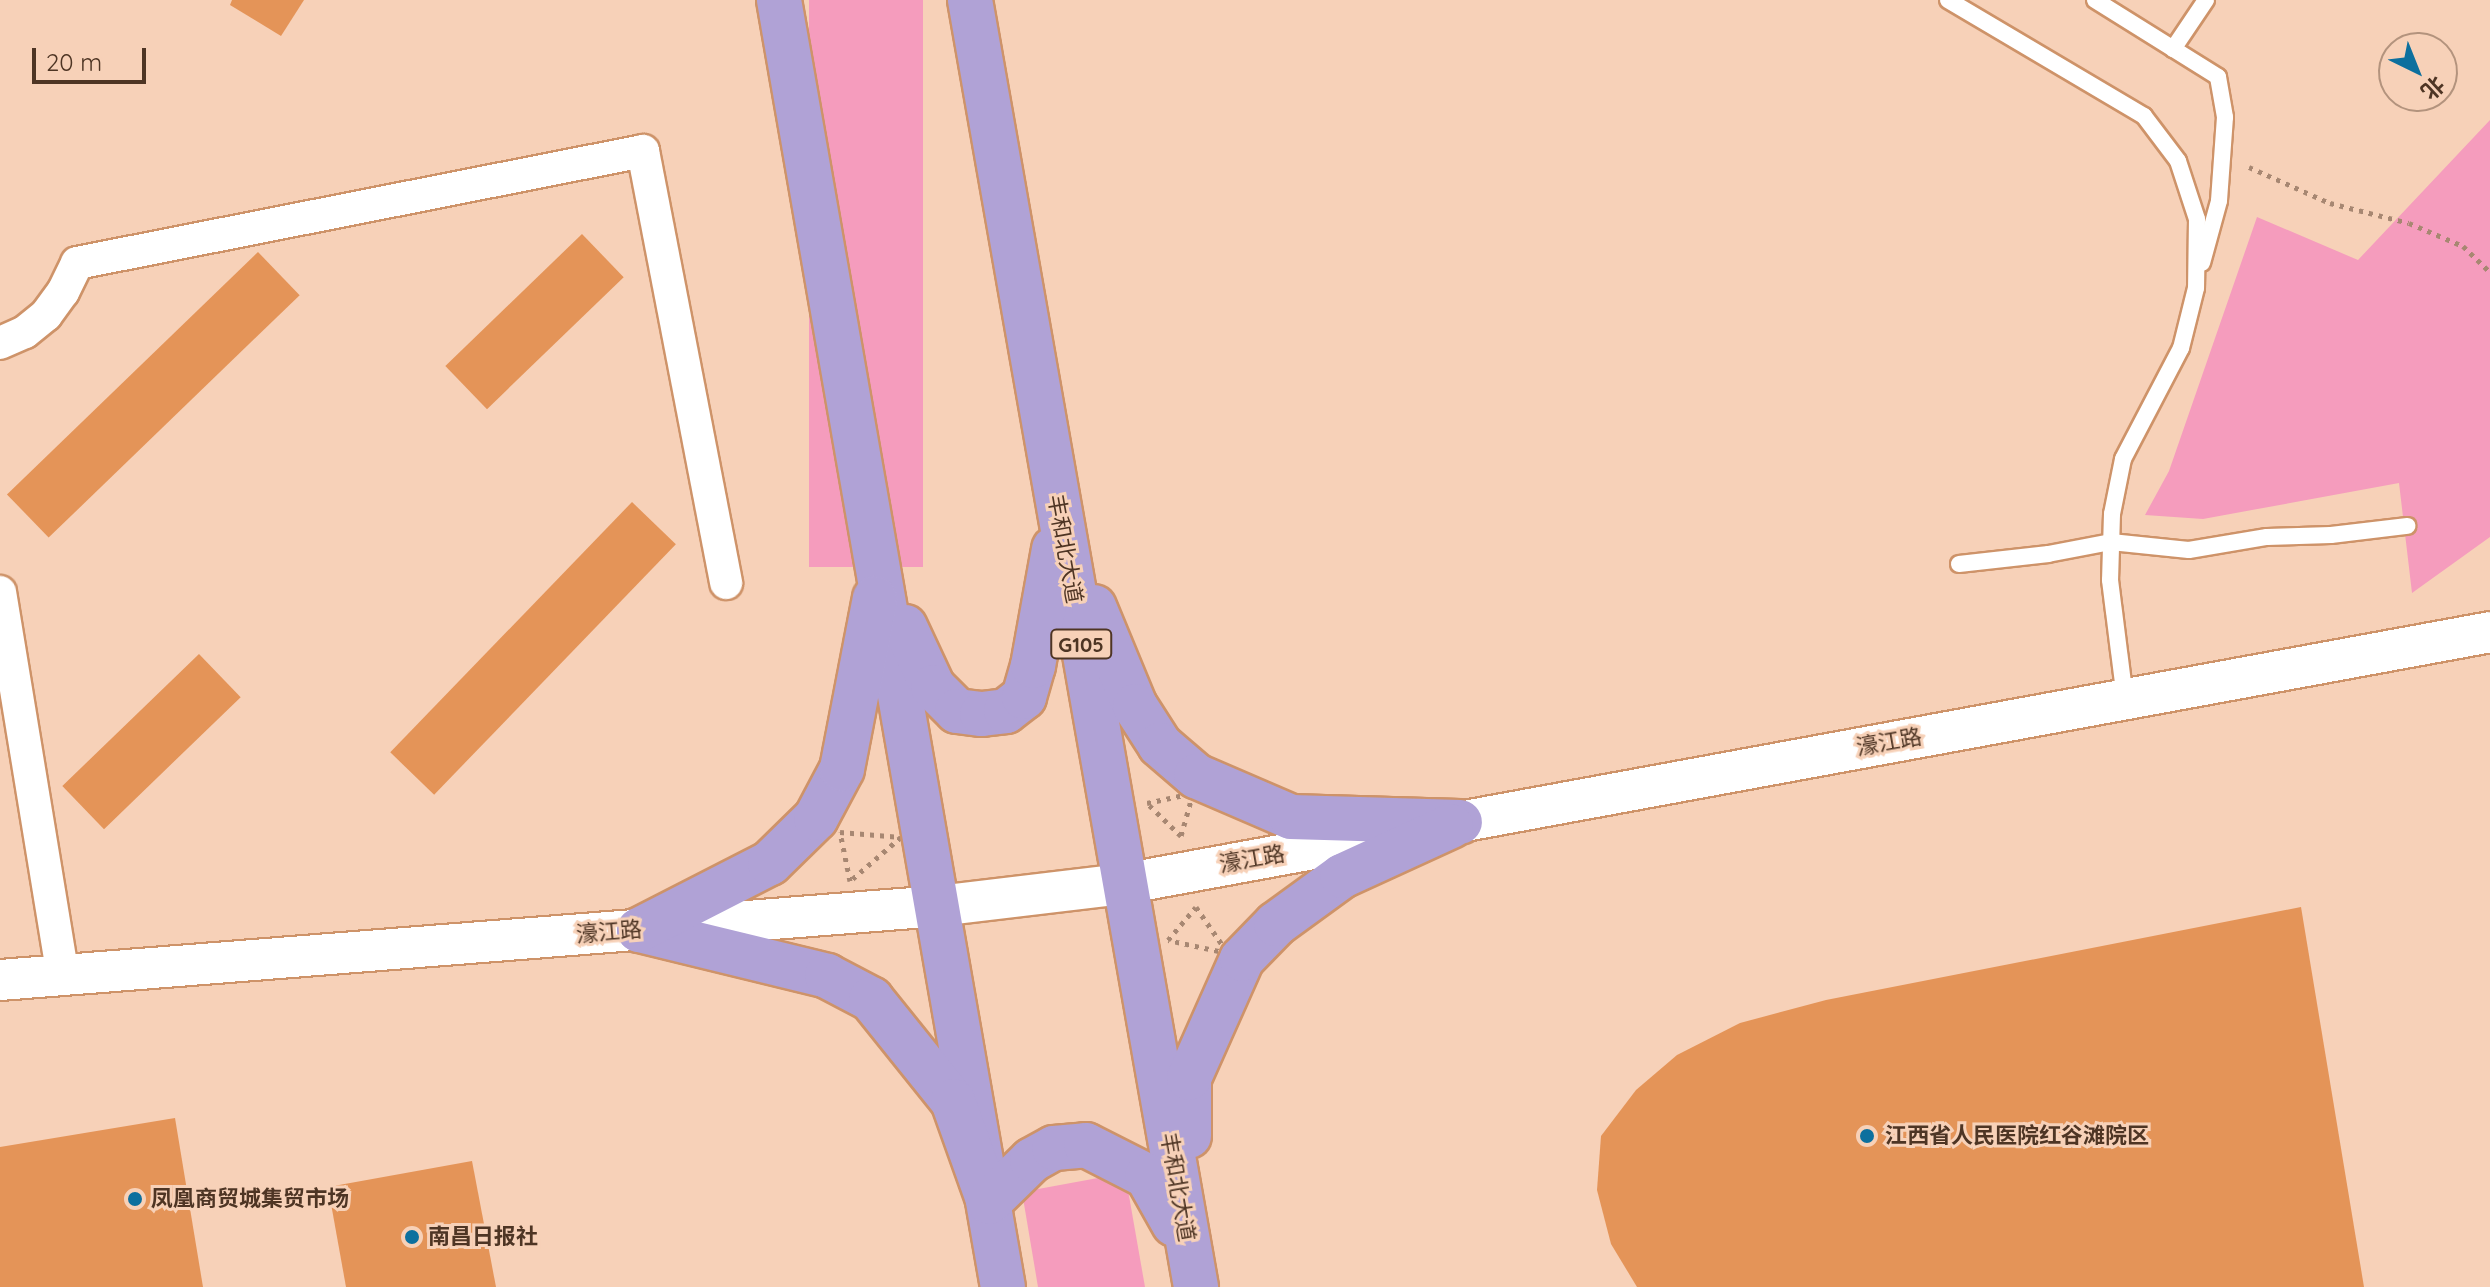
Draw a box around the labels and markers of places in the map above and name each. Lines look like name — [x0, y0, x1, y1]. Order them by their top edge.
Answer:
place label: 江西省人民医院红谷滩院区 — [1885, 1123, 2149, 1149]
marker: 江西省人民医院红谷滩院区 — [1856, 1125, 1878, 1147]
place label: 凤凰商贸城集贸市场 — [151, 1186, 349, 1212]
marker: 凤凰商贸城集贸市场 — [126, 1190, 144, 1208]
place label: 南昌日报社 — [428, 1224, 538, 1250]
marker: 南昌日报社 — [403, 1228, 421, 1246]

